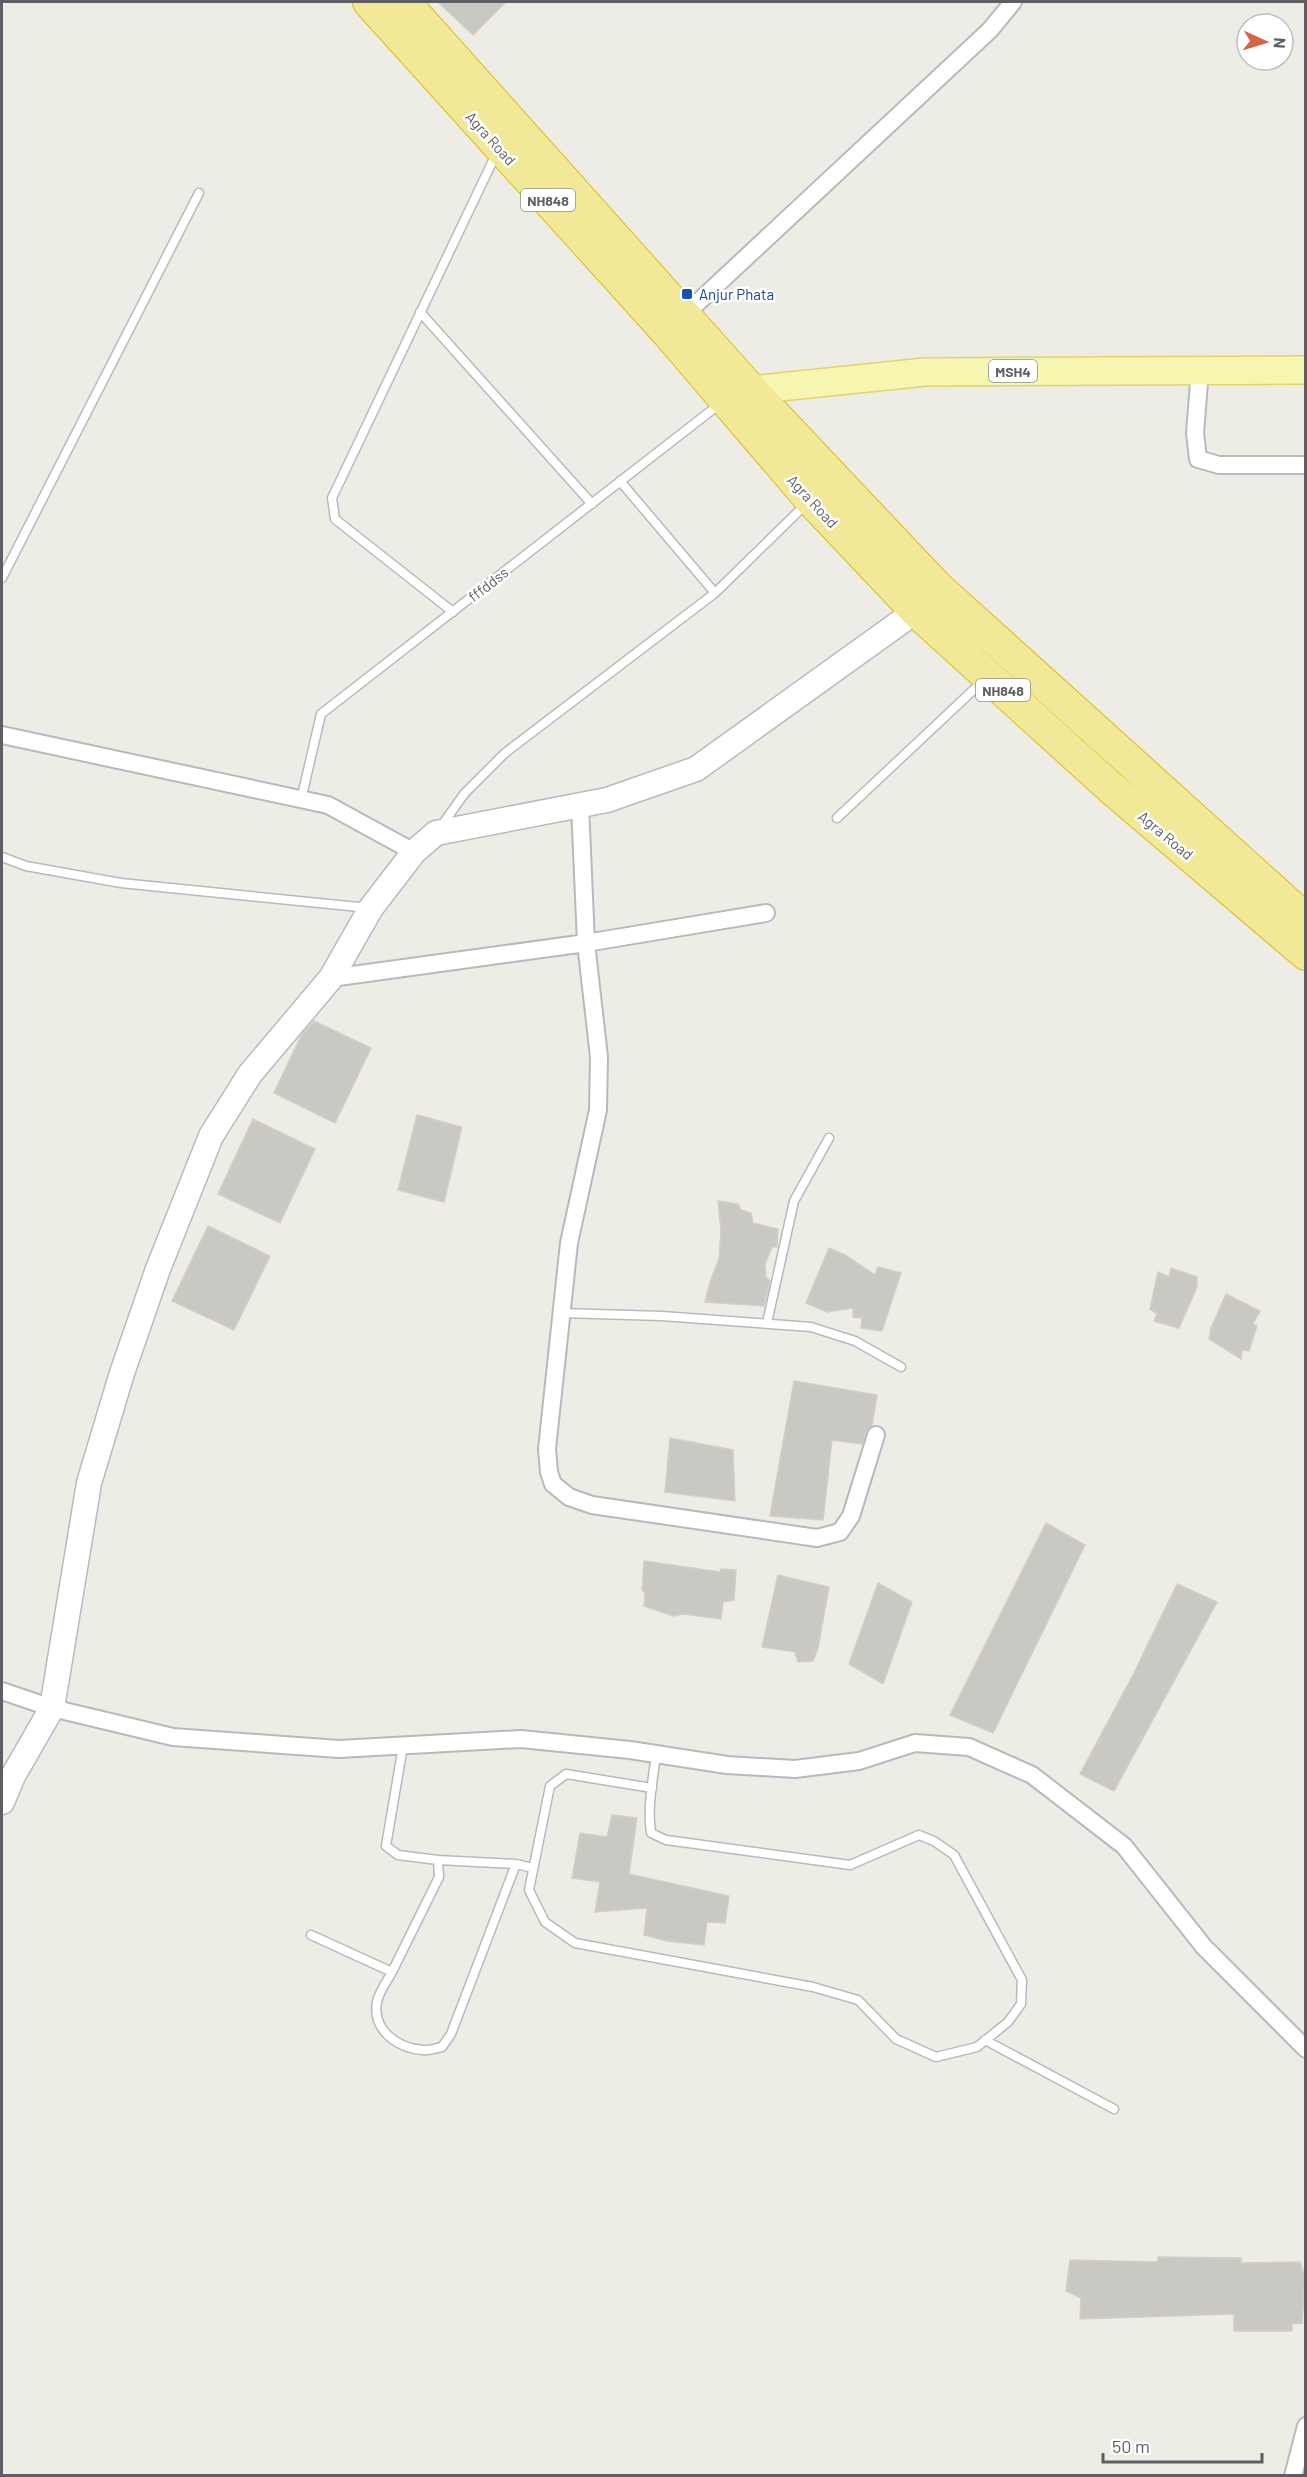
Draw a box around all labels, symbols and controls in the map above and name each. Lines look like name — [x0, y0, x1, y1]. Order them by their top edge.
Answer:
north arrow — [1235, 12, 1295, 72]
text: N — [1271, 37, 1290, 49]
street label: Agra Road — [462, 107, 520, 169]
road number: NH848 — [521, 189, 575, 211]
place label: Anjur Phata — [699, 285, 774, 303]
marker: Anjur Phata — [680, 287, 694, 301]
road number: MSH4 — [989, 360, 1037, 382]
street label: Agra Road — [784, 471, 842, 531]
street label: fffddss — [464, 563, 512, 605]
road number: NH848 — [976, 679, 1030, 701]
street label: Agra Road — [1135, 807, 1197, 863]
scale bar — [1103, 2426, 1262, 2464]
text: 50 m — [1112, 2435, 1150, 2457]

